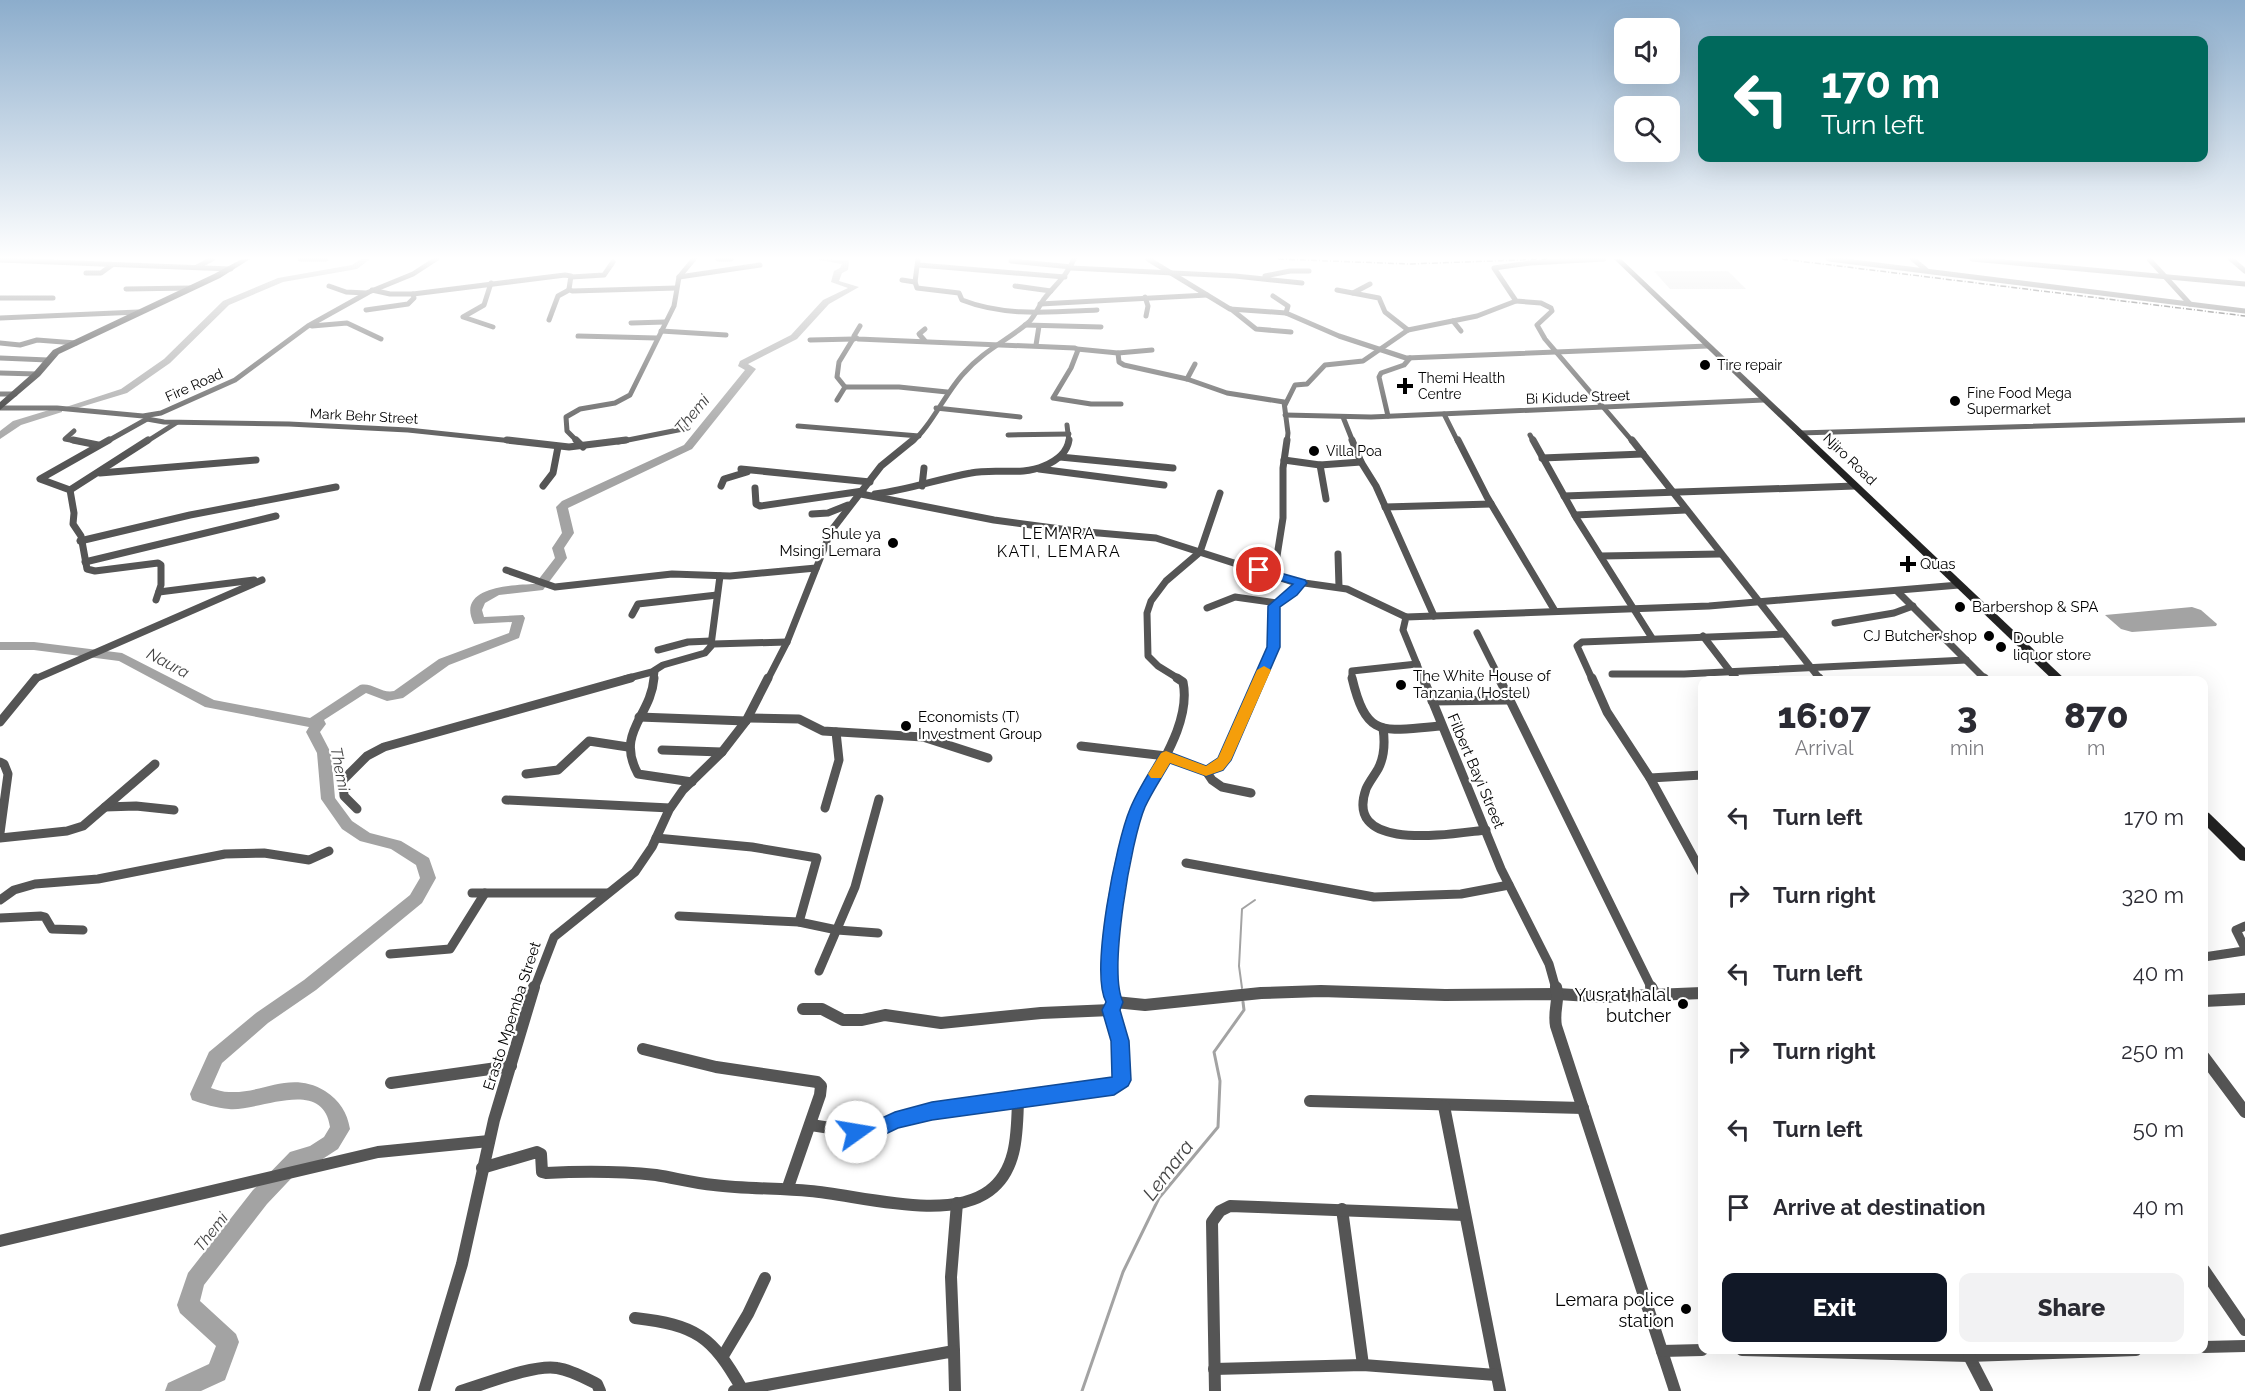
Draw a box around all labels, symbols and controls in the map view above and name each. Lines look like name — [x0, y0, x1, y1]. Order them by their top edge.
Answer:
map controls — [1614, 18, 1680, 162]
button: sound — [1614, 18, 1680, 84]
text: 170 m — [1821, 59, 1940, 108]
icon: left — [1722, 60, 1800, 138]
button: search — [1614, 96, 1680, 162]
text: Turn left — [1821, 109, 1924, 140]
place label: Tire repair — [1717, 357, 1782, 373]
marker: Tire repair — [1698, 358, 1712, 372]
street label: Fire Road — [163, 365, 225, 405]
place label: Themi Health Centre — [1418, 370, 1505, 402]
marker: Themi Health Centre — [1396, 377, 1414, 395]
place label: Fine Food Mega Supermarket — [1967, 385, 2072, 417]
street label: Bi Kidude Street — [1526, 387, 1631, 407]
water label: Themi — [670, 390, 714, 437]
marker: Fine Food Mega Supermarket — [1948, 394, 1962, 408]
street label: Mark Behr Street — [309, 405, 419, 427]
street label: Njiro Road — [1820, 430, 1880, 488]
place label: Villa Poa — [1326, 443, 1382, 459]
marker: Villa Poa — [1307, 444, 1321, 458]
district label: LEMARA KATI, LEMARA — [997, 524, 1121, 561]
place label: Shule ya Msingi Lemara — [780, 525, 881, 560]
marker: Shule ya Msingi Lemara — [886, 536, 900, 550]
pin — [1233, 544, 1284, 595]
icon: arrive — [1242, 553, 1275, 586]
place label: Quas — [1920, 555, 1956, 573]
marker: Quas — [1901, 557, 1915, 571]
place label: Barbershop & SPA — [1972, 598, 2098, 616]
marker: Barbershop & SPA — [1953, 600, 1967, 614]
place label: CJ Butcher shop — [1863, 627, 1977, 645]
marker: CJ Butcher shop — [1982, 629, 1996, 643]
place label: Double liquor store — [2013, 629, 2091, 664]
marker: Double liquor store — [1994, 640, 2008, 654]
water label: Naura — [144, 644, 193, 682]
place label: The White House of Tanzania (Hostel) — [1413, 667, 1552, 702]
marker: The White House of Tanzania (Hostel) — [1394, 678, 1408, 692]
text: 16:07 — [1777, 694, 1871, 736]
text: 3 — [1957, 694, 1978, 736]
text: 870 — [2064, 694, 2129, 736]
place label: Economists (T) Investment Group — [918, 708, 1042, 743]
street label: Filbert Bayi Street — [1444, 711, 1508, 831]
marker: Economists (T) Investment Group — [899, 719, 913, 733]
text: Arrival — [1795, 736, 1853, 760]
text: min — [1950, 736, 1984, 760]
text: m — [2087, 736, 2105, 760]
water label: Themi — [326, 745, 354, 793]
icon: left — [1722, 801, 1755, 834]
text: Turn left — [1773, 804, 1863, 830]
text: 170 m — [2124, 804, 2184, 830]
icon: right — [1722, 879, 1755, 912]
text: Turn right — [1773, 882, 1876, 908]
text: 320 m — [2121, 882, 2184, 908]
street label: Erasto Mpemba Street — [479, 939, 545, 1093]
icon: left — [1722, 957, 1755, 990]
text: Turn left — [1773, 960, 1863, 986]
text: 40 m — [2133, 960, 2184, 986]
place label: Yusrat halal butcher — [1574, 984, 1672, 1026]
marker: Yusrat halal butcher — [1676, 997, 1690, 1011]
icon: right — [1722, 1035, 1755, 1068]
text: Turn right — [1773, 1038, 1876, 1064]
text: 250 m — [2121, 1038, 2184, 1064]
position arrow — [824, 1100, 888, 1164]
icon: left — [1722, 1113, 1755, 1146]
text: Turn left — [1773, 1116, 1863, 1142]
text: 50 m — [2133, 1116, 2184, 1142]
water label: Lemara — [1138, 1135, 1199, 1205]
icon: arrive — [1722, 1191, 1755, 1224]
text: Arrive at destination — [1773, 1194, 1986, 1220]
text: 40 m — [2133, 1194, 2184, 1220]
water label: Themi — [190, 1208, 232, 1255]
button: Exit — [1722, 1273, 1947, 1342]
button: Share — [1959, 1273, 2184, 1342]
place label: Lemara police station — [1555, 1289, 1674, 1331]
marker: Lemara police station — [1679, 1302, 1693, 1316]

